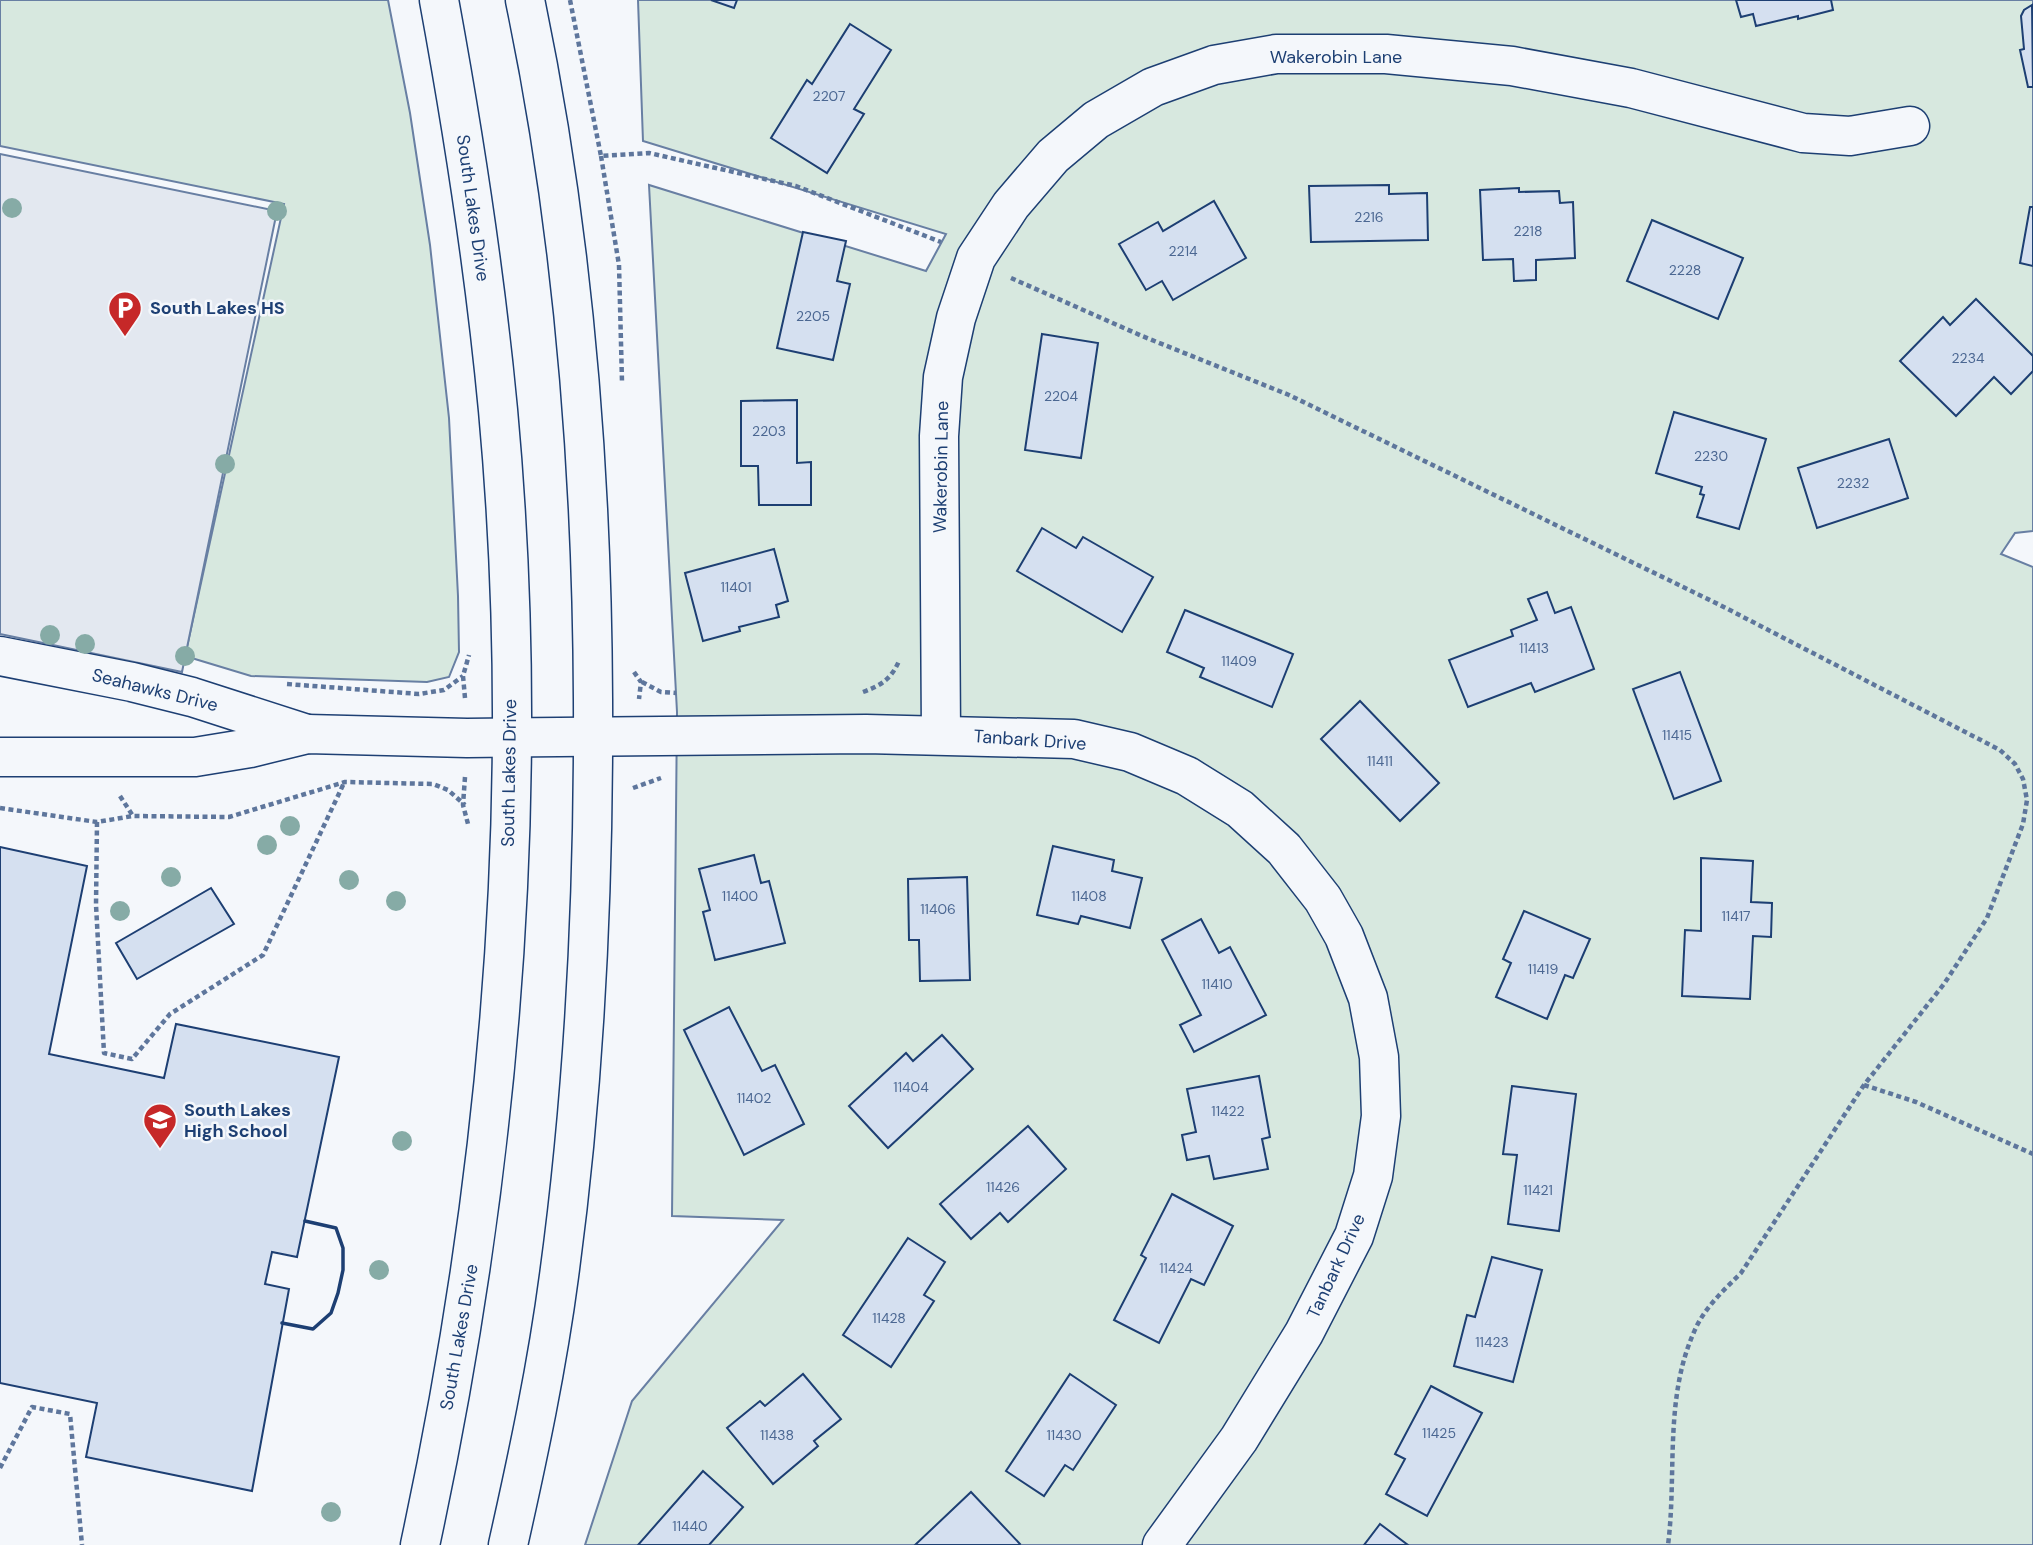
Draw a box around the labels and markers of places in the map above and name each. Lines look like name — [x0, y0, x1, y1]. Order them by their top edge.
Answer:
parking icon: South Lakes HS — [106, 289, 144, 338]
place label: South Lakes HS — [150, 296, 285, 320]
place label: South Lakes High School — [184, 1098, 291, 1143]
school or university icon: South Lakes High School — [141, 1101, 179, 1150]

